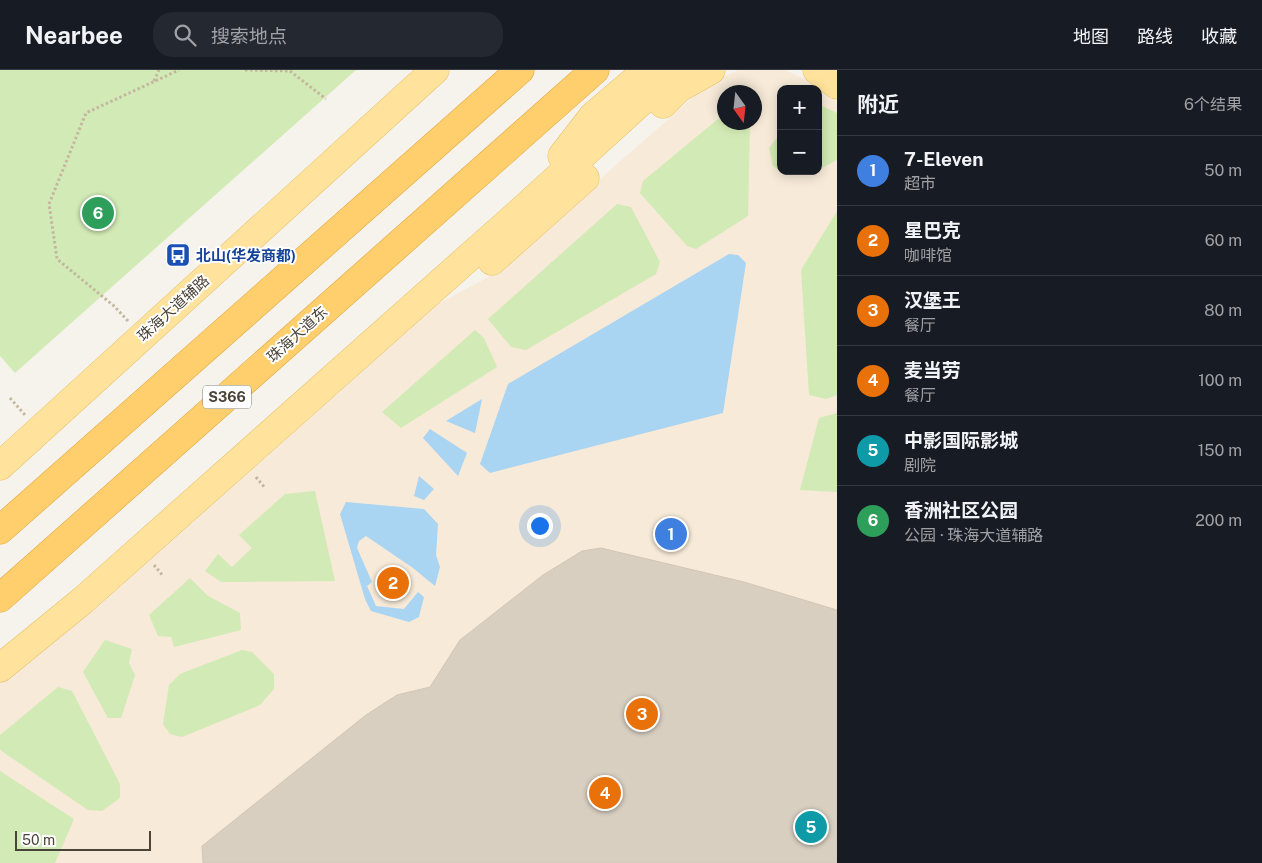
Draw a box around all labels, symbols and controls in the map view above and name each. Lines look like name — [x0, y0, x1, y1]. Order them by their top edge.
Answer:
search box — [153, 12, 503, 57]
text: Nearbee — [25, 21, 123, 49]
icon: search — [171, 21, 199, 49]
text: 搜索地点 — [211, 25, 287, 47]
text: 地图 — [1073, 26, 1109, 47]
text: 路线 — [1137, 26, 1173, 47]
text: 收藏 — [1201, 26, 1237, 47]
north arrow — [717, 85, 762, 130]
map controls — [777, 85, 822, 175]
button: + — [777, 85, 822, 130]
text: 附近 — [857, 92, 899, 117]
text: 6个结果 — [1184, 95, 1242, 114]
button: − — [777, 130, 822, 175]
text: 7-Eleven — [904, 148, 983, 170]
text: 1 — [870, 161, 876, 180]
text: 50 m — [1204, 161, 1242, 180]
text: 超市 — [904, 174, 936, 193]
pin: 6 — [82, 194, 114, 232]
text: 星巴克 — [904, 219, 961, 241]
text: 2 — [868, 231, 878, 250]
text: 60 m — [1205, 231, 1242, 250]
bus stop icon: 北山(华发商都) — [165, 242, 191, 268]
text: 咖啡馆 — [904, 246, 952, 265]
place label: 北山(华发商都) — [196, 247, 296, 264]
street label: 珠海大道辅路 — [134, 272, 212, 344]
text: 汉堡王 — [904, 289, 961, 311]
text: 3 — [868, 301, 878, 320]
text: 80 m — [1204, 301, 1242, 320]
street label: 珠海大道东 — [263, 303, 331, 365]
text: 餐厅 — [904, 316, 936, 335]
text: 麦当劳 — [904, 359, 961, 381]
text: 4 — [868, 371, 878, 390]
text: 100 m — [1198, 371, 1242, 390]
road number: S366 — [203, 386, 251, 408]
text: 餐厅 — [904, 386, 936, 405]
text: 中影国际影城 — [904, 429, 1018, 451]
text: 5 — [868, 441, 878, 460]
text: 150 m — [1198, 441, 1242, 460]
text: 剧院 — [904, 456, 936, 475]
text: 香洲社区公园 — [904, 499, 1018, 521]
text: 6 — [868, 511, 878, 530]
text: 200 m — [1195, 511, 1242, 530]
your location — [527, 513, 553, 539]
pin: 1 — [655, 515, 687, 553]
text: 公园 · 珠海大道辅路 — [904, 526, 1043, 545]
pin: 2 — [377, 564, 409, 602]
pin: 3 — [626, 695, 658, 733]
pin: 4 — [589, 774, 621, 812]
pin: 5 — [795, 808, 827, 846]
scale bar — [15, 828, 151, 851]
text: 50 m — [22, 832, 55, 848]

